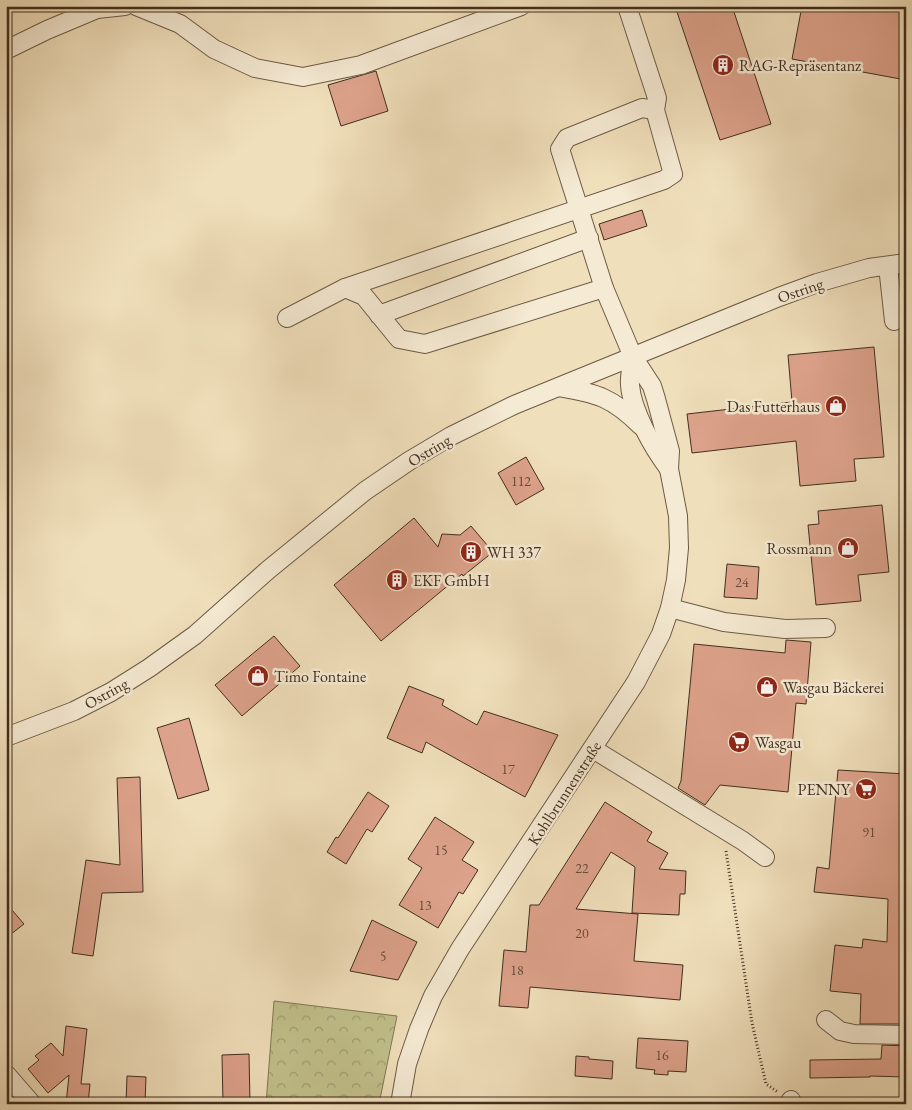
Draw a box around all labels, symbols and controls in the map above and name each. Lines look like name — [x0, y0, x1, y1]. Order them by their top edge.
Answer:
building icon: RAG-Repräsentanz — [711, 53, 735, 77]
place label: RAG-Repräsentanz — [739, 55, 861, 76]
street label: Ostring — [774, 273, 827, 308]
shop icon: Das Futterhaus — [824, 394, 848, 418]
place label: Das Futterhaus — [727, 396, 820, 417]
street label: Ostring — [404, 429, 456, 472]
house number: 112 — [511, 472, 531, 490]
shop icon: Rossmann — [836, 536, 860, 560]
place label: Rossmann — [767, 538, 833, 559]
building icon: WH 337 — [459, 540, 483, 564]
place label: WH 337 — [487, 542, 541, 563]
building icon: EKF GmbH — [385, 568, 409, 592]
place label: EKF GmbH — [413, 570, 490, 591]
house number: 24 — [735, 573, 749, 591]
shop icon: Timo Fontaine — [246, 664, 270, 688]
place label: Timo Fontaine — [274, 666, 366, 687]
street label: Ostring — [81, 672, 133, 714]
shop icon: Wasgau Bäckerei — [755, 675, 779, 699]
place label: Wasgau Bäckerei — [783, 677, 884, 698]
supermarket icon: Wasgau — [727, 730, 751, 754]
place label: Wasgau — [755, 732, 802, 753]
street label: Kohlbrunnenstraße — [523, 737, 606, 850]
house number: 17 — [501, 760, 515, 778]
supermarket icon: PENNY — [854, 777, 878, 801]
place label: PENNY — [798, 779, 851, 800]
house number: 91 — [862, 823, 876, 841]
house number: 15 — [434, 841, 448, 859]
house number: 22 — [575, 859, 589, 877]
house number: 13 — [418, 896, 432, 914]
house number: 20 — [575, 924, 589, 942]
house number: 5 — [380, 947, 386, 965]
house number: 18 — [510, 961, 524, 979]
house number: 16 — [655, 1046, 669, 1064]

